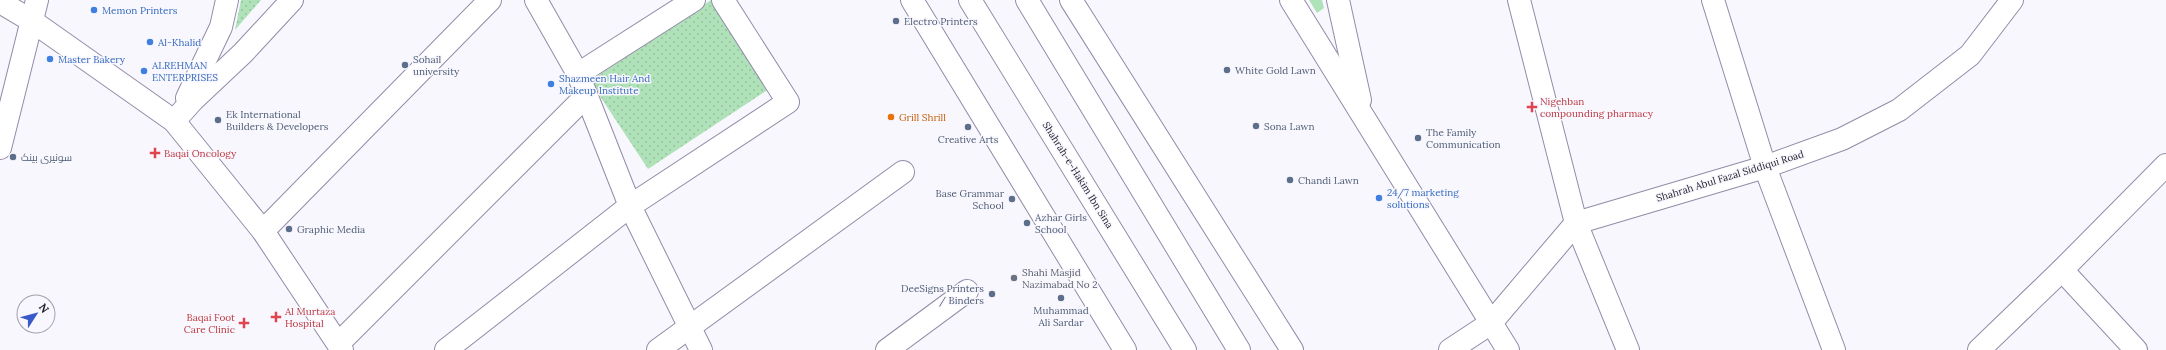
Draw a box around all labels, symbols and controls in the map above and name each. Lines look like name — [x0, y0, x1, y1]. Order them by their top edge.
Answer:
place label: Memon Printers — [102, 4, 178, 17]
marker: Memon Printers — [89, 5, 99, 15]
place label: Electro Printers — [904, 15, 978, 28]
marker: Electro Printers — [891, 16, 901, 26]
place label: Al-Khalid — [157, 36, 201, 49]
marker: Al-Khalid — [145, 37, 155, 47]
place label: Master Bakery — [58, 53, 126, 66]
place label: Sohail university — [413, 53, 460, 78]
marker: Master Bakery — [45, 54, 55, 64]
place label: ALREHMAN ENTERPRISES — [151, 59, 218, 84]
marker: Sohail university — [400, 60, 410, 70]
place label: White Gold Lawn — [1235, 64, 1316, 77]
marker: White Gold Lawn — [1222, 65, 1232, 75]
marker: ALREHMAN ENTERPRISES — [139, 66, 149, 76]
place label: Shazmeen Hair And Makeup Institute — [559, 72, 650, 97]
marker: Shazmeen Hair And Makeup Institute — [546, 79, 556, 89]
place label: Nigehban compounding pharmacy — [1540, 95, 1654, 120]
marker: Nigehban compounding pharmacy — [1527, 102, 1537, 112]
place label: Ek International Builders & Developers — [226, 108, 329, 133]
place label: Grill Shrill — [899, 111, 946, 124]
marker: Grill Shrill — [886, 112, 896, 122]
marker: Ek International Builders & Developers — [213, 115, 223, 125]
street label: Shahrah-e-Hakim Ibn Sina — [1040, 119, 1116, 231]
place label: Sona Lawn — [1264, 120, 1314, 133]
marker: Sona Lawn — [1251, 121, 1261, 131]
marker: Creative Arts — [963, 122, 973, 132]
place label: The Family Communication — [1426, 126, 1501, 151]
place label: Creative Arts — [938, 133, 999, 146]
marker: The Family Communication — [1413, 133, 1423, 143]
marker: Baqai Oncology — [149, 147, 161, 159]
place label: Baqai Oncology — [164, 147, 237, 160]
street label: Shahrah Abul Fazal Siddiqui Road — [1655, 147, 1805, 205]
place label: سونیری بینک — [21, 151, 72, 164]
marker: سونیری بینک — [8, 152, 18, 162]
place label: Chandi Lawn — [1298, 174, 1359, 187]
marker: Chandi Lawn — [1285, 175, 1295, 185]
place label: 24/7 marketing solutions — [1387, 186, 1459, 211]
place label: Base Grammar School — [936, 187, 1005, 212]
marker: 24/7 marketing solutions — [1374, 193, 1384, 203]
marker: Base Grammar School — [1007, 194, 1017, 204]
place label: Azhar Girls School — [1034, 211, 1087, 236]
marker: Azhar Girls School — [1022, 218, 1032, 228]
place label: Graphic Media — [297, 223, 365, 236]
marker: Graphic Media — [284, 224, 294, 234]
place label: Shahi Masjid Nazimabad No 2 — [1022, 266, 1098, 291]
marker: Shahi Masjid Nazimabad No 2 — [1009, 273, 1019, 283]
place label: DeeSigns Printers / Binders — [901, 282, 984, 307]
marker: DeeSigns Printers / Binders — [987, 289, 997, 299]
marker: Muhammad Ali Sardar — [1056, 293, 1066, 303]
north arrow — [16, 294, 56, 334]
text: N — [36, 301, 53, 316]
place label: Muhammad Ali Sardar — [1033, 304, 1089, 329]
place label: Al Murtaza Hospital — [284, 305, 335, 330]
place label: Baqai Foot Care Clinic — [184, 311, 235, 336]
marker: Al Murtaza Hospital — [270, 311, 282, 323]
marker: Baqai Foot Care Clinic — [238, 317, 250, 329]

